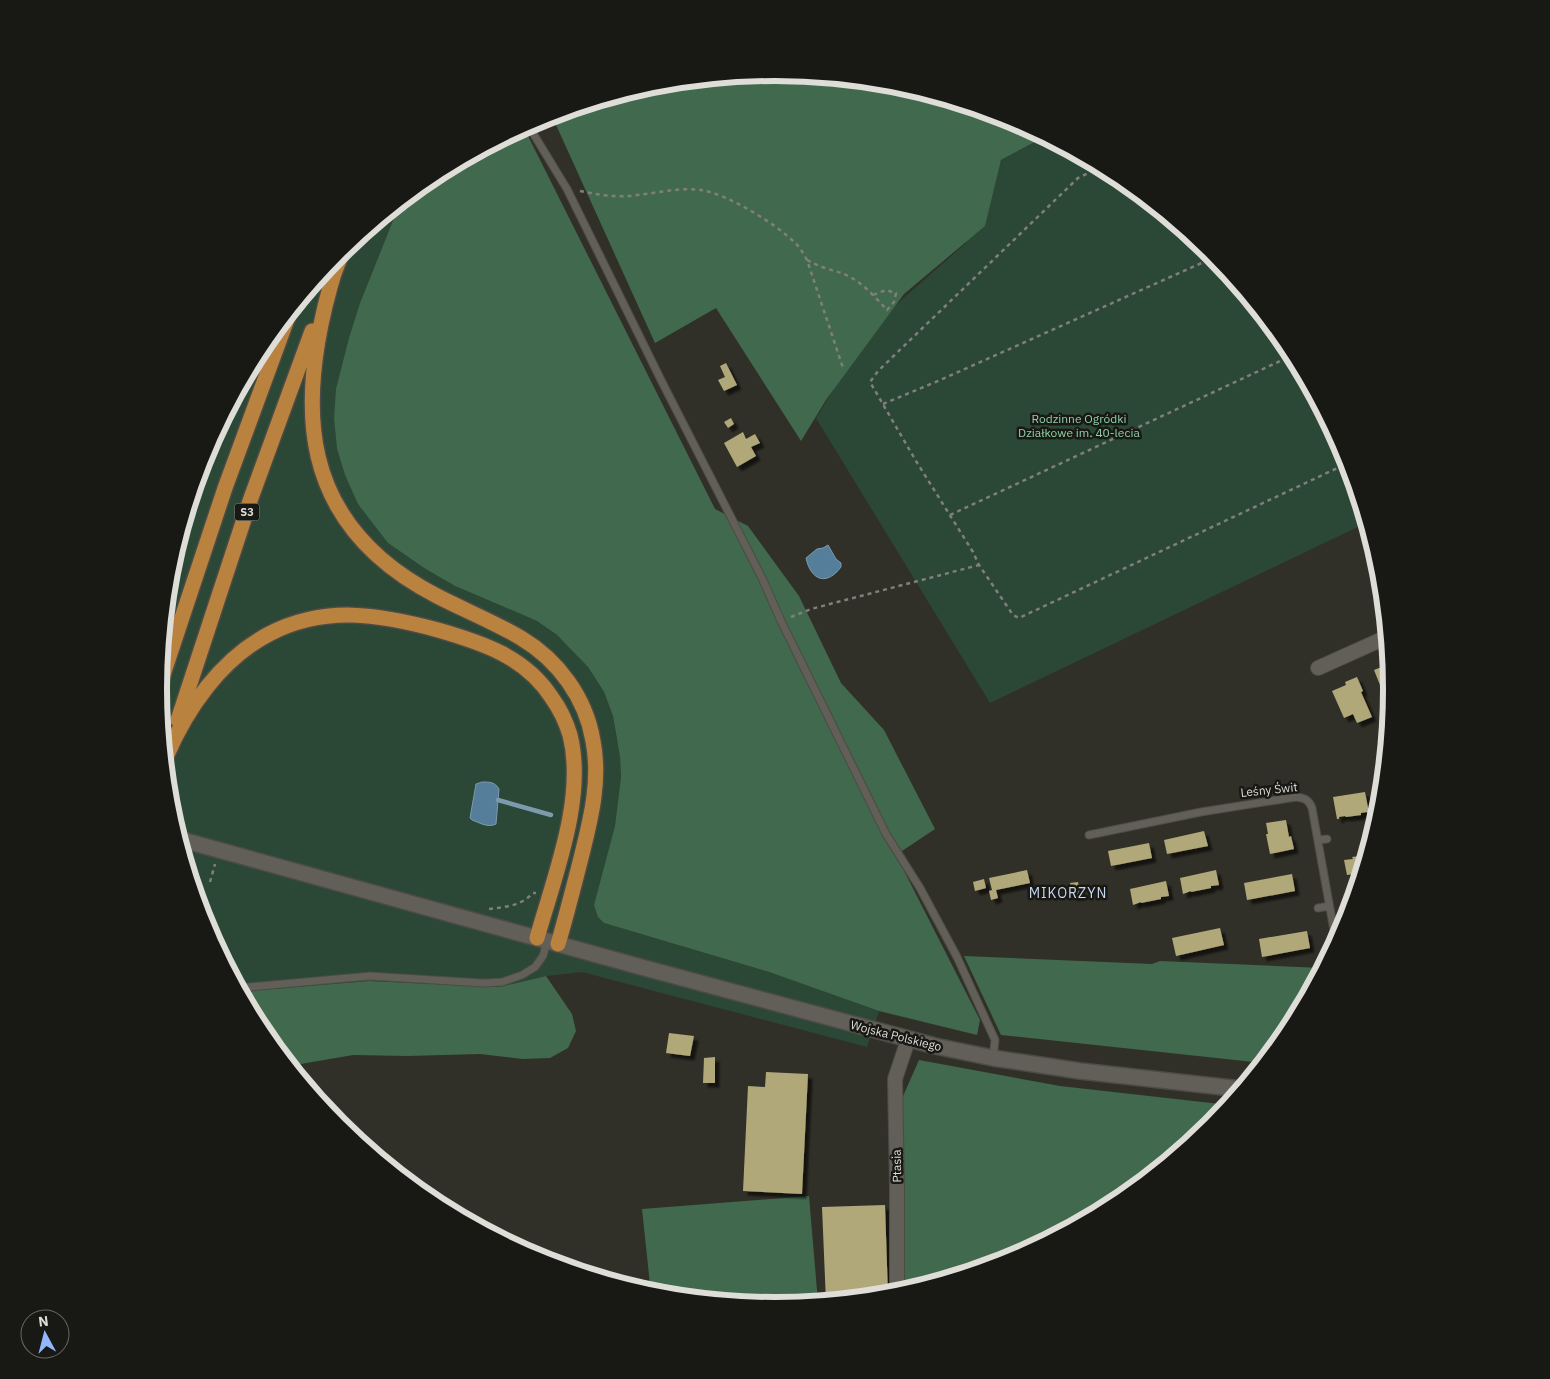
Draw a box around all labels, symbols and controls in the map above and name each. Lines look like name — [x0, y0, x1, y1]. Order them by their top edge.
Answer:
park label: Rodzinne Ogródki Działkowe im. 40-lecia — [1018, 411, 1140, 440]
road number: S3 — [234, 504, 260, 520]
street label: Leśny Świt — [1240, 779, 1298, 800]
district label: MIKORZYN — [1029, 884, 1107, 902]
street label: Wojska Polskiego — [849, 1017, 943, 1054]
street label: Ptasia — [889, 1149, 904, 1183]
north arrow — [20, 1309, 70, 1359]
text: N — [37, 1312, 50, 1331]

